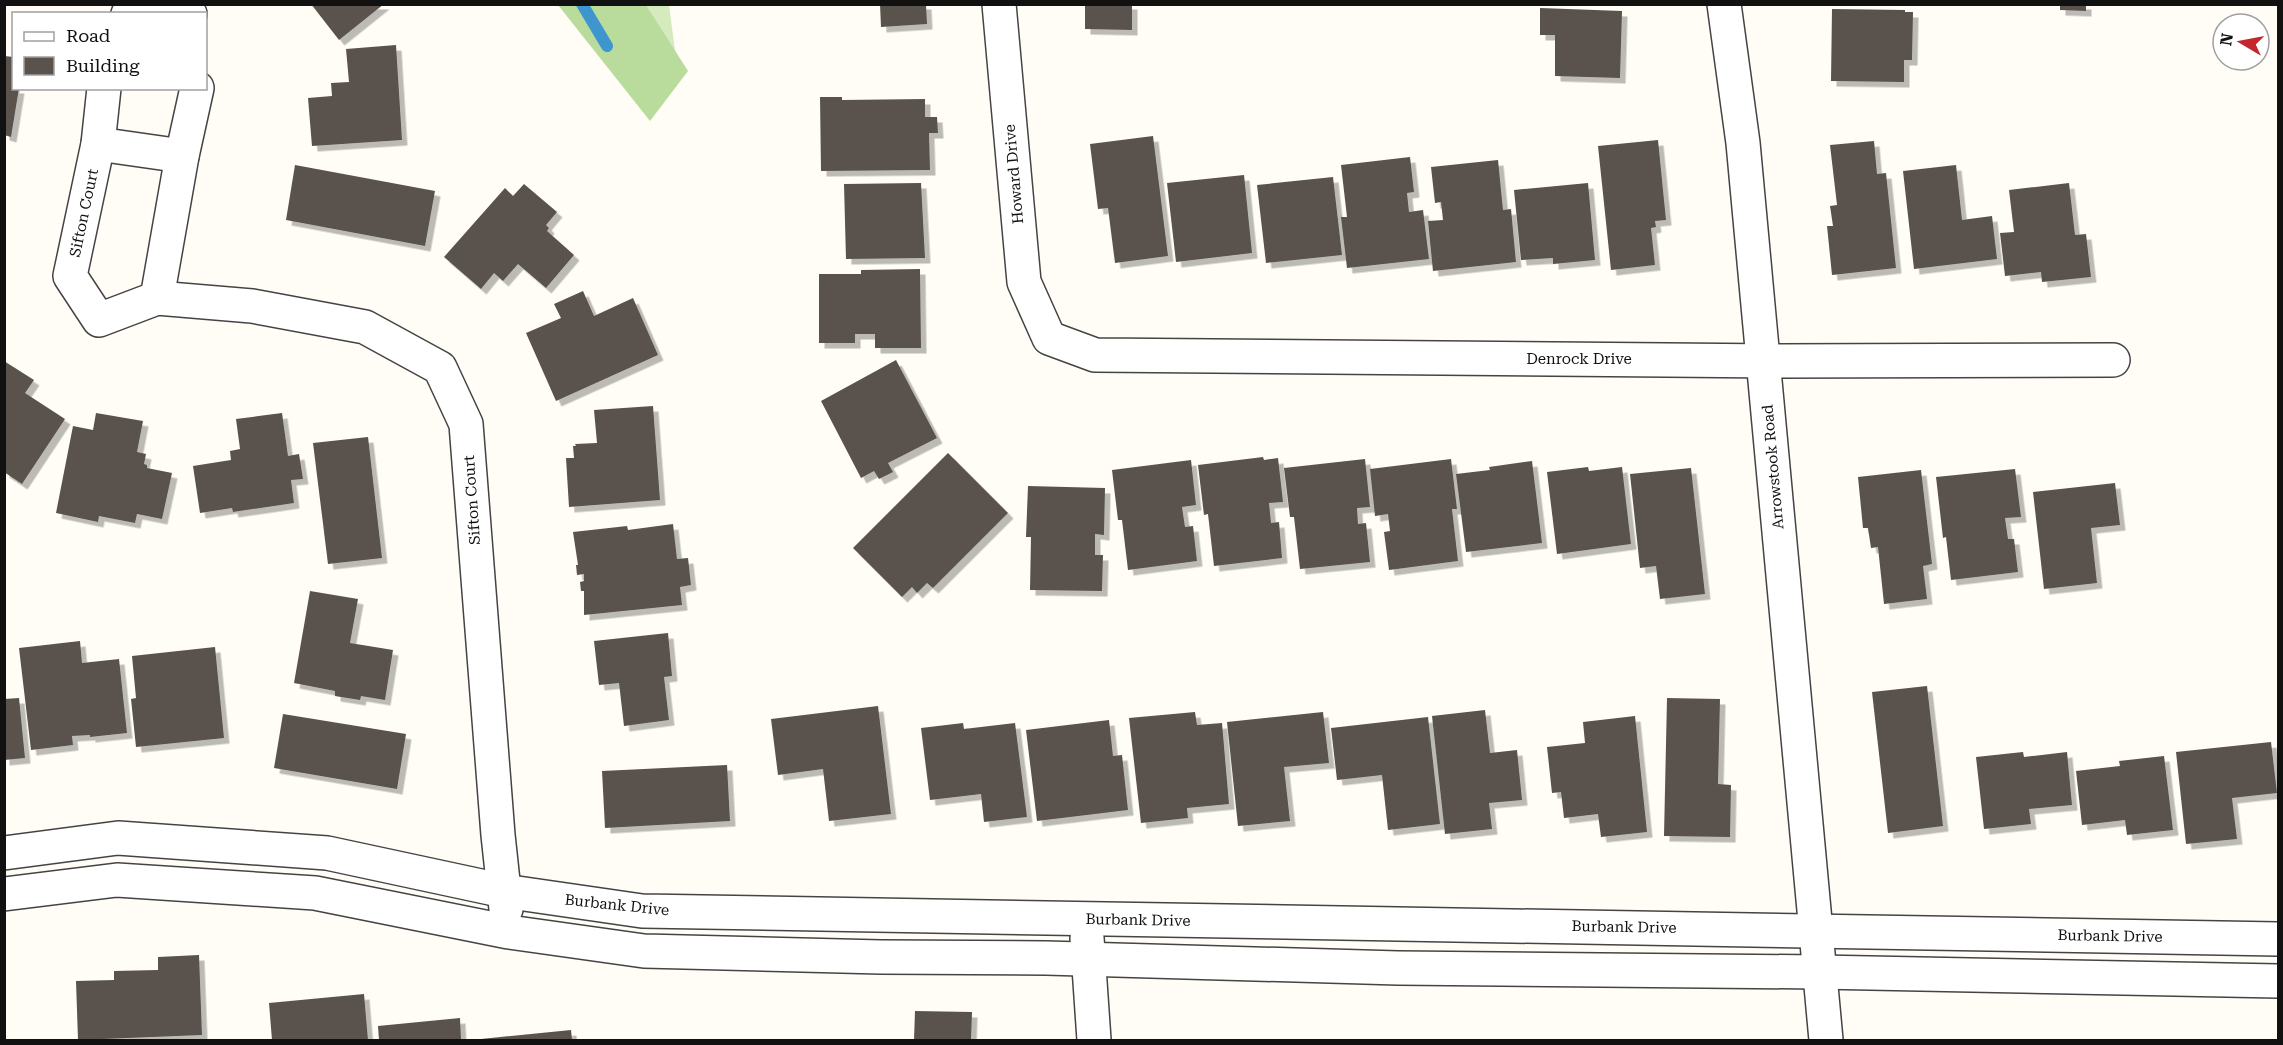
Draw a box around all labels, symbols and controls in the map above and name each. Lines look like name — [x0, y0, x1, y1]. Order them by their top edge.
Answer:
legend — [12, 12, 207, 90]
north arrow — [2211, 12, 2271, 72]
text: Road — [66, 25, 111, 46]
text: N — [2216, 32, 2237, 47]
text: Building — [66, 55, 140, 76]
street label: Howard Drive — [1001, 123, 1027, 225]
street label: Sifton Court — [66, 167, 102, 259]
street label: Denrock Drive — [1526, 350, 1632, 368]
street label: Arrowstook Road — [1759, 404, 1787, 530]
street label: Sifton Court — [460, 454, 484, 545]
street label: Burbank Drive — [564, 891, 670, 919]
street label: Burbank Drive — [1085, 910, 1191, 930]
street label: Burbank Drive — [1571, 917, 1677, 937]
street label: Burbank Drive — [2057, 926, 2163, 946]

